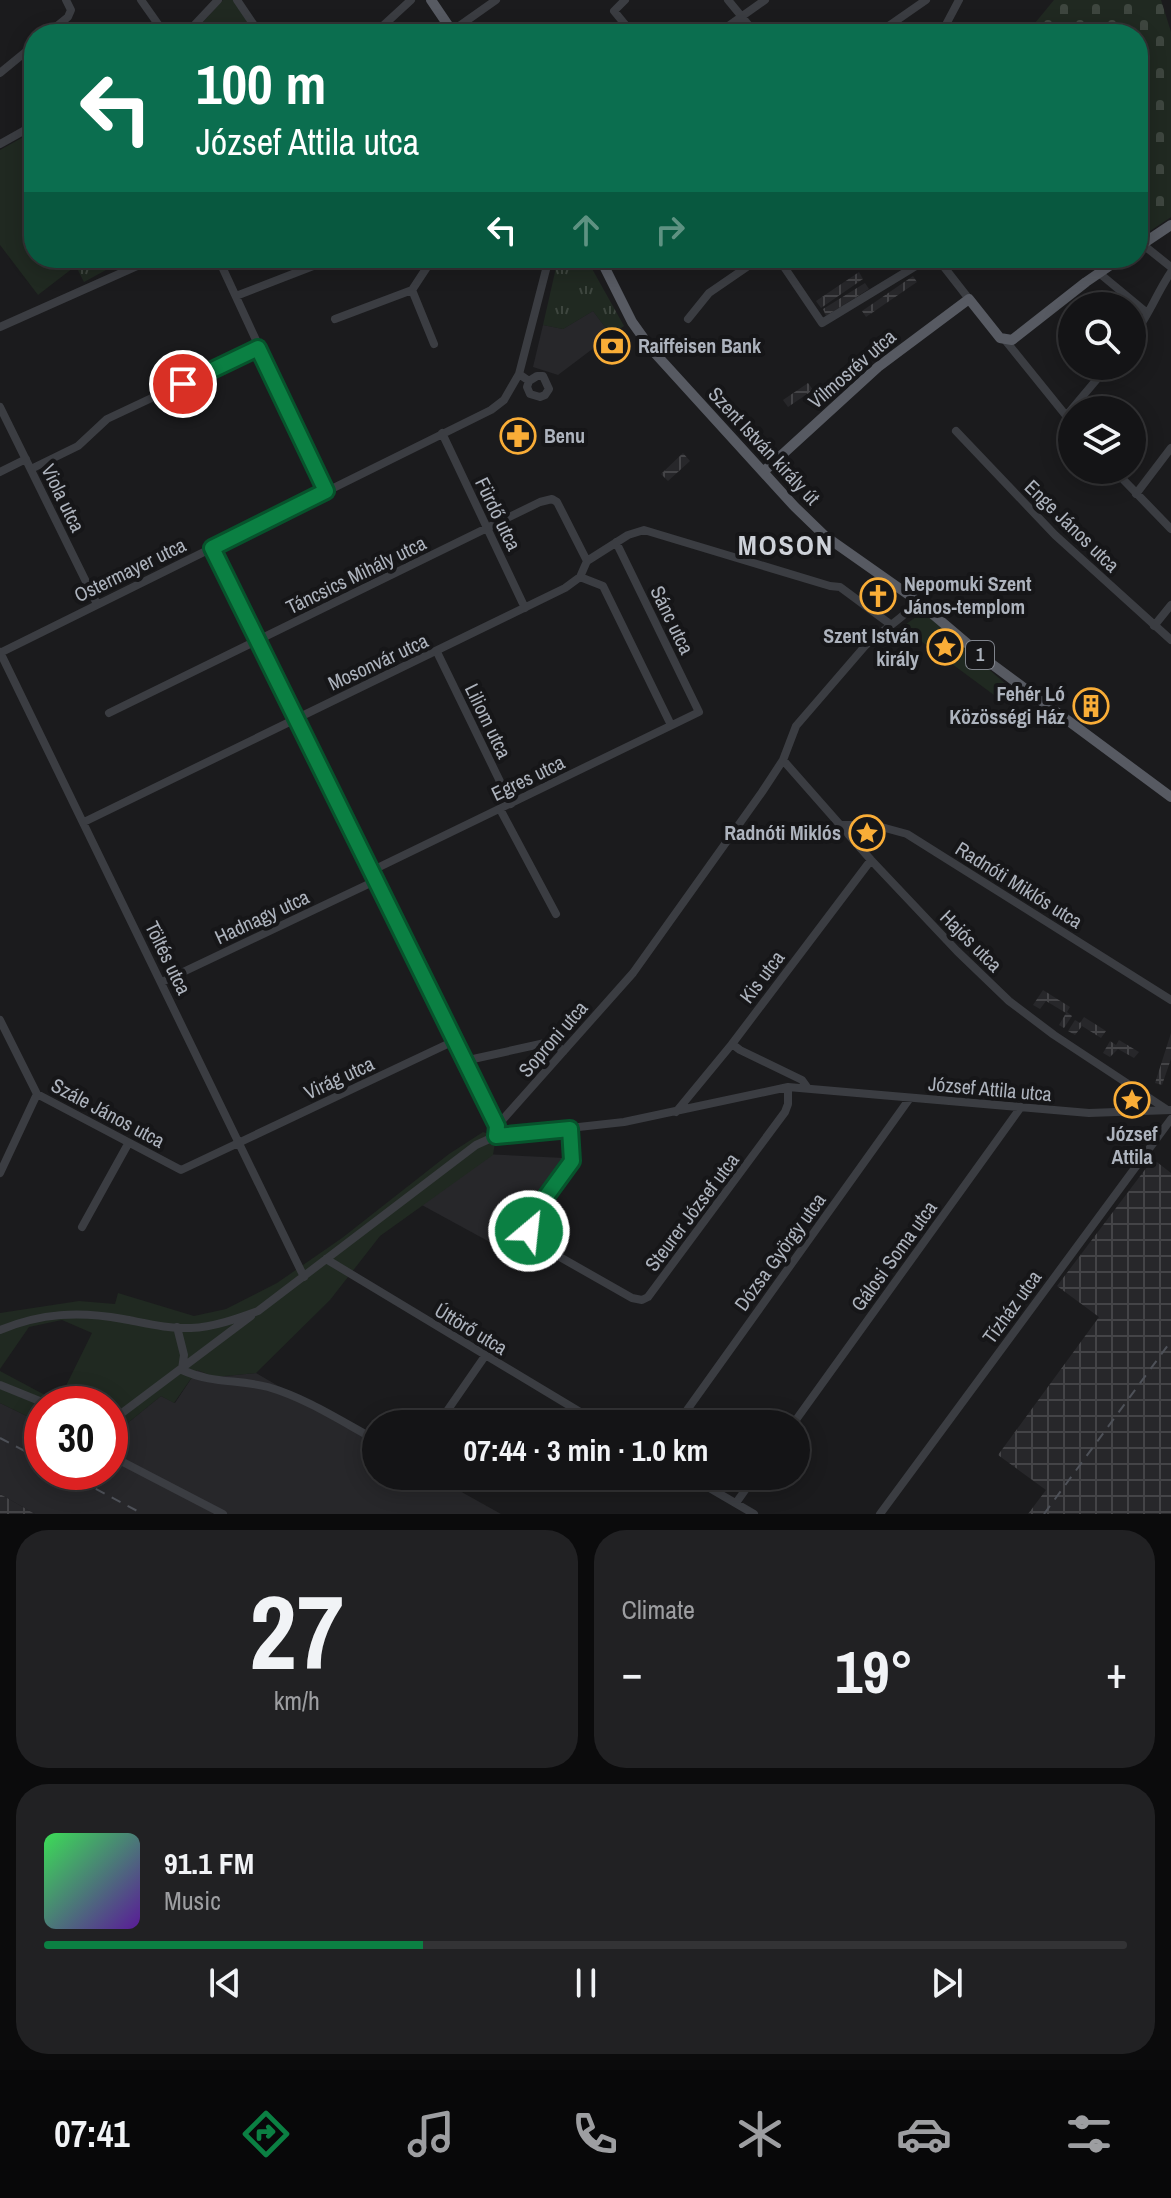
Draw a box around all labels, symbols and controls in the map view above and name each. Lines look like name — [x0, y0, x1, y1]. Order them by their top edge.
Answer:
text: 100 m — [196, 46, 326, 121]
icon: left — [64, 56, 168, 160]
text: József Attila utca — [196, 118, 419, 166]
icon: left — [480, 208, 524, 252]
icon: ahead — [564, 208, 608, 252]
icon: right — [648, 208, 692, 252]
map controls — [1058, 292, 1146, 484]
button: search — [1058, 292, 1146, 380]
street label: Vilmosrév utca — [802, 323, 901, 414]
bank icon: Raiffeisen Bank — [593, 327, 631, 365]
place label: Raiffeisen Bank — [638, 332, 762, 359]
pin — [149, 350, 217, 418]
icon: arrive — [161, 362, 205, 406]
street label: Szent István király út — [703, 381, 826, 511]
button: layers — [1058, 396, 1146, 484]
pharmacy icon: Benu — [499, 417, 537, 455]
place label: Benu — [544, 422, 585, 449]
street label: Viola utca — [35, 459, 92, 536]
street label: Fürdő utca — [469, 473, 528, 555]
street label: Enge János utca — [1019, 473, 1126, 578]
district label: MOSON — [738, 526, 834, 564]
street label: Táncsics Mihály utca — [281, 529, 430, 620]
street label: Ostermayer utca — [69, 531, 190, 608]
place label: Nepomuki Szent János-templom — [904, 570, 1032, 620]
church icon: Nepomuki Szent János-templom — [859, 577, 897, 615]
street label: Sánc utca — [644, 581, 701, 658]
place label: Szent István király — [823, 622, 920, 672]
street label: Mosonvár utca — [323, 627, 432, 697]
place icon: Szent István király — [926, 628, 964, 666]
road number: 1 — [966, 641, 994, 669]
street label: Liliom utca — [459, 679, 518, 763]
place label: Fehér Ló Közösségi Ház — [949, 680, 1065, 730]
building icon: Fehér Ló Közösségi Ház — [1072, 687, 1110, 725]
street label: Egres utca — [487, 748, 569, 807]
place icon: Radnóti Miklós — [848, 814, 886, 852]
place label: Radnóti Miklós — [724, 819, 841, 846]
street label: Radnóti Miklós utca — [951, 835, 1088, 934]
street label: Hadnagy utca — [210, 883, 313, 950]
street label: Hajós utca — [934, 904, 1008, 978]
street label: Töltés utca — [139, 917, 198, 999]
street label: Kis utca — [733, 945, 790, 1008]
street label: Soproni utca — [512, 995, 593, 1083]
street label: Virág utca — [299, 1050, 378, 1106]
street label: József Attila utca — [927, 1070, 1053, 1107]
street label: Szále János utca — [47, 1071, 170, 1154]
place icon: József Attila — [1113, 1081, 1151, 1119]
place label: József Attila — [1106, 1120, 1158, 1170]
street label: Steurer József utca — [638, 1147, 745, 1276]
street label: Dózsa György utca — [728, 1187, 832, 1316]
position arrow — [487, 1189, 571, 1273]
street label: Gálosi Soma utca — [844, 1195, 943, 1316]
street label: Tízház utca — [976, 1265, 1047, 1349]
street label: Úttörő utca — [430, 1296, 513, 1361]
speed limit sign: 30 — [24, 1386, 128, 1490]
text: 07:44 · 3 min · 1.0 km — [464, 1430, 708, 1470]
text: 27 — [249, 1561, 344, 1701]
text: Climate — [622, 1592, 695, 1627]
text: 19° — [835, 1631, 914, 1712]
text: − — [622, 1642, 643, 1702]
text: + — [1106, 1642, 1127, 1702]
text: km/h — [274, 1683, 320, 1718]
text: 91.1 FM — [164, 1843, 254, 1883]
text: Music — [164, 1883, 221, 1918]
icon: previous — [203, 1961, 247, 2005]
icon: pause — [564, 1961, 608, 2005]
icon: next — [925, 1961, 969, 2005]
icon: directions — [238, 2106, 294, 2162]
icon: music — [403, 2106, 459, 2162]
icon: phone — [567, 2106, 623, 2162]
icon: climate — [732, 2106, 788, 2162]
icon: car — [896, 2106, 952, 2162]
icon: filters — [1061, 2106, 1117, 2162]
text: 07:41 — [54, 2110, 130, 2158]

